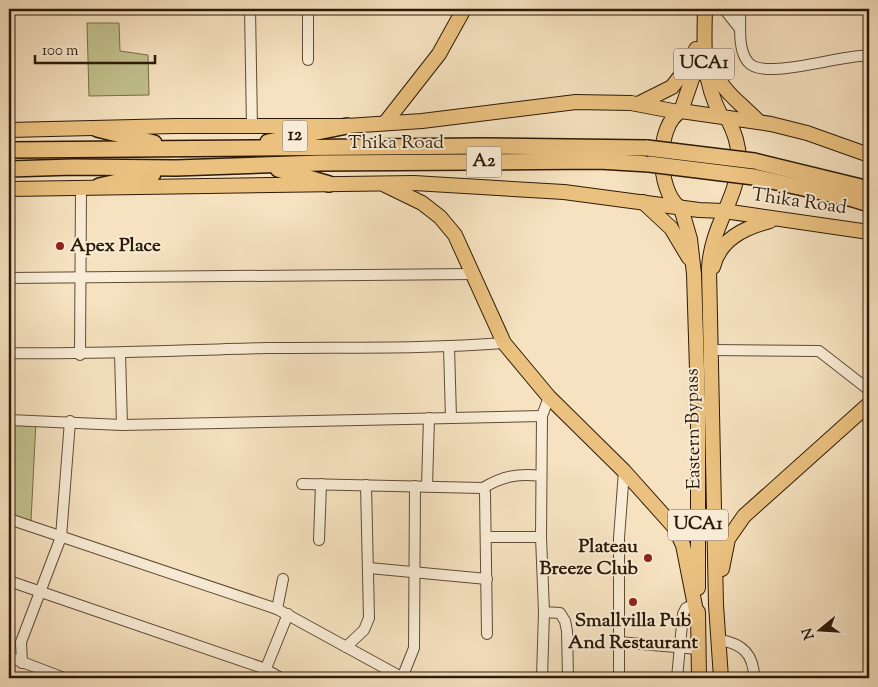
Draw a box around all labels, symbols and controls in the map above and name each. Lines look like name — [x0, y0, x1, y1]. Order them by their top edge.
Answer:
scale bar — [35, 32, 155, 64]
text: 100 m — [42, 41, 79, 62]
road number: UCA1 — [674, 49, 734, 80]
road number: 12 — [282, 120, 308, 152]
street label: Thika Road — [348, 130, 444, 157]
road number: A2 — [466, 146, 502, 178]
street label: Thika Road — [750, 182, 849, 222]
place label: Apex Place — [70, 233, 161, 260]
marker: Apex Place — [54, 240, 66, 252]
street label: Eastern Bypass — [679, 368, 709, 490]
road number: UCA1 — [668, 510, 728, 540]
place label: Plateau Breeze Club — [540, 534, 639, 583]
marker: Plateau Breeze Club — [642, 552, 654, 564]
marker: Smallvilla Pub And Restaurant — [627, 596, 639, 608]
north arrow — [796, 604, 846, 654]
place label: Smallvilla Pub And Restaurant — [568, 608, 699, 657]
text: N — [798, 625, 821, 642]

